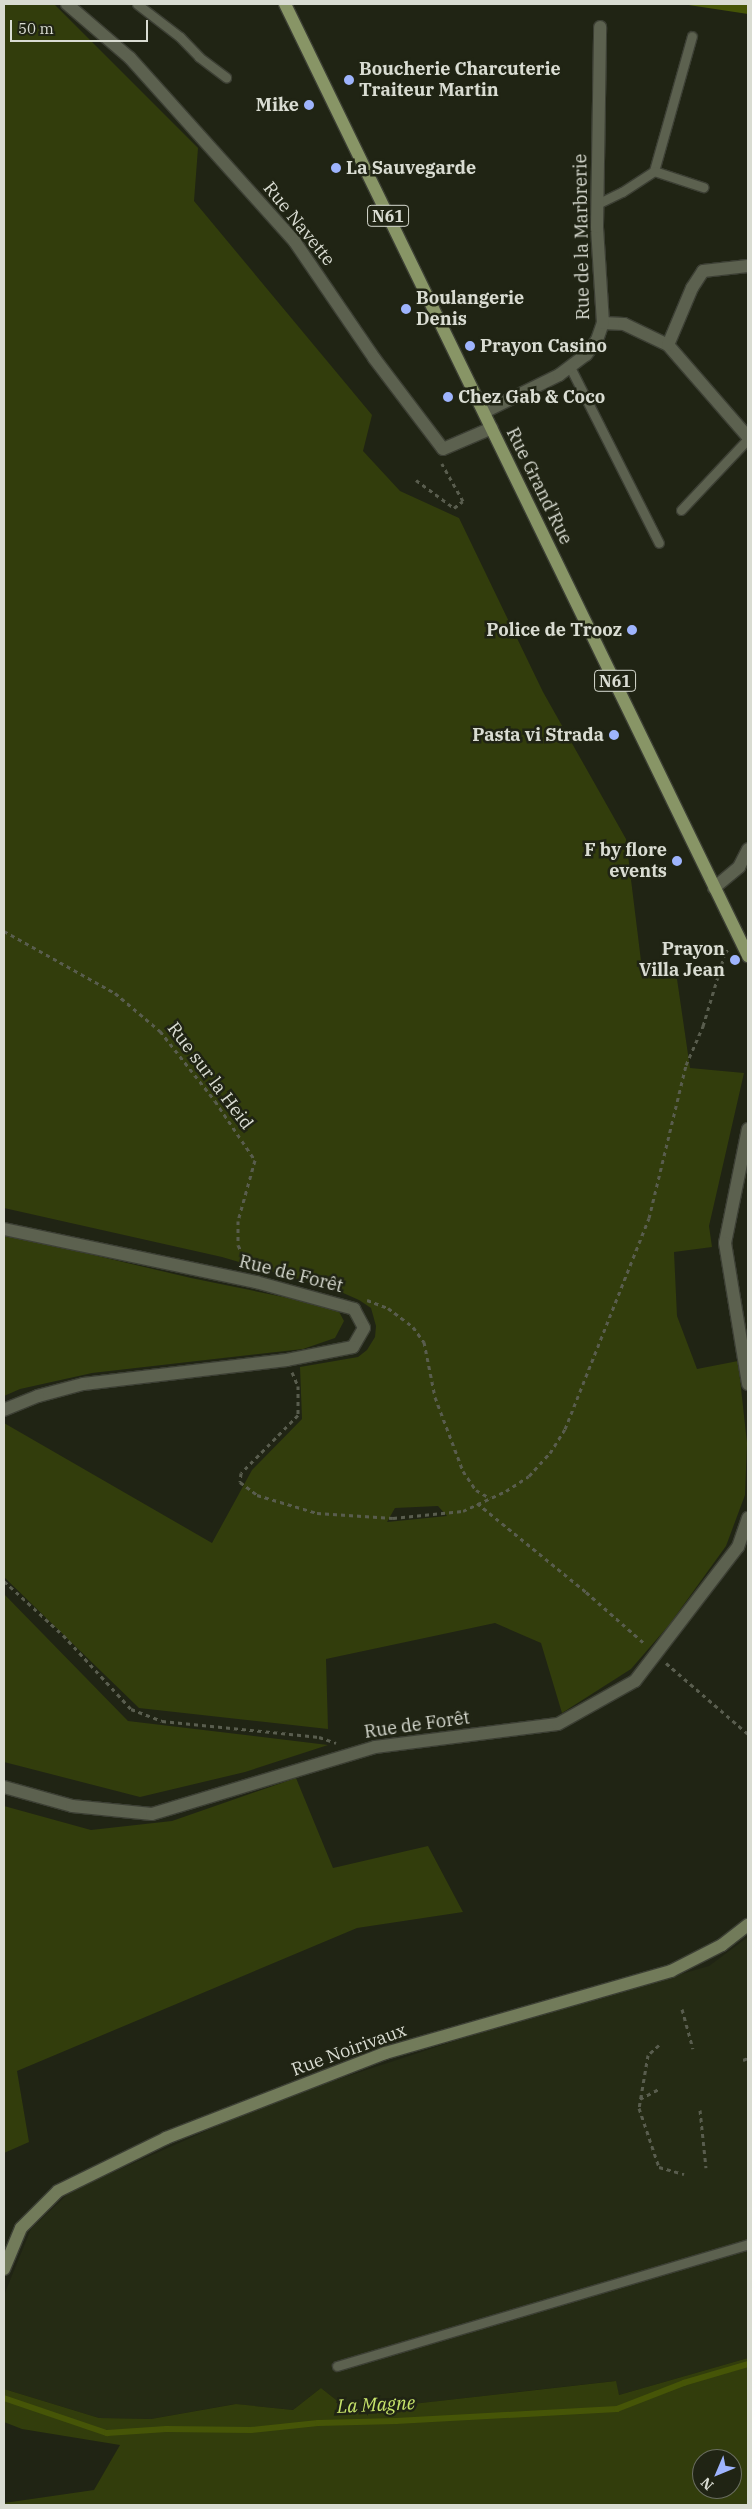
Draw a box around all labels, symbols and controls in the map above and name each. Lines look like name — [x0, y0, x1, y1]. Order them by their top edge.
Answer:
scale bar — [12, 10, 150, 42]
text: 50 m — [18, 19, 54, 38]
place label: Boucherie Charcuterie Traiteur Martin — [359, 59, 561, 102]
marker: Boucherie Charcuterie Traiteur Martin — [343, 74, 355, 86]
place label: Mike — [256, 94, 299, 116]
marker: Mike — [303, 99, 315, 111]
street label: Rue de la Marbrerie — [570, 154, 594, 320]
place label: La Sauvegarde — [346, 157, 476, 179]
marker: La Sauvegarde — [330, 162, 342, 174]
street label: Rue Navette — [259, 178, 339, 270]
road number: N61 — [367, 202, 409, 230]
place label: Boulangerie Denis — [416, 288, 524, 330]
marker: Boulangerie Denis — [400, 303, 412, 315]
place label: Prayon Casino — [480, 335, 607, 357]
marker: Prayon Casino — [464, 340, 476, 352]
place label: Chez Gab & Coco — [458, 386, 605, 408]
marker: Chez Gab & Coco — [442, 391, 454, 403]
street label: Rue Grand'Rue — [501, 424, 577, 548]
place label: Police de Trooz — [486, 619, 622, 641]
marker: Police de Trooz — [626, 624, 638, 636]
road number: N61 — [594, 668, 636, 694]
place label: Pasta vi Strada — [472, 724, 604, 746]
marker: Pasta vi Strada — [608, 729, 620, 741]
place label: F by flore events — [584, 840, 667, 882]
marker: F by flore events — [671, 855, 683, 867]
place label: Prayon Villa Jean — [639, 939, 725, 982]
marker: Prayon Villa Jean — [729, 954, 741, 966]
street label: Rue sur la Heid — [163, 1018, 257, 1134]
street label: Rue de Forêt — [237, 1251, 345, 1297]
street label: Rue de Forêt — [363, 1707, 471, 1743]
street label: Rue Noirivaux — [289, 2019, 409, 2081]
water label: La Magne — [336, 2392, 416, 2418]
north arrow — [692, 2449, 742, 2499]
text: N — [697, 2474, 717, 2494]

